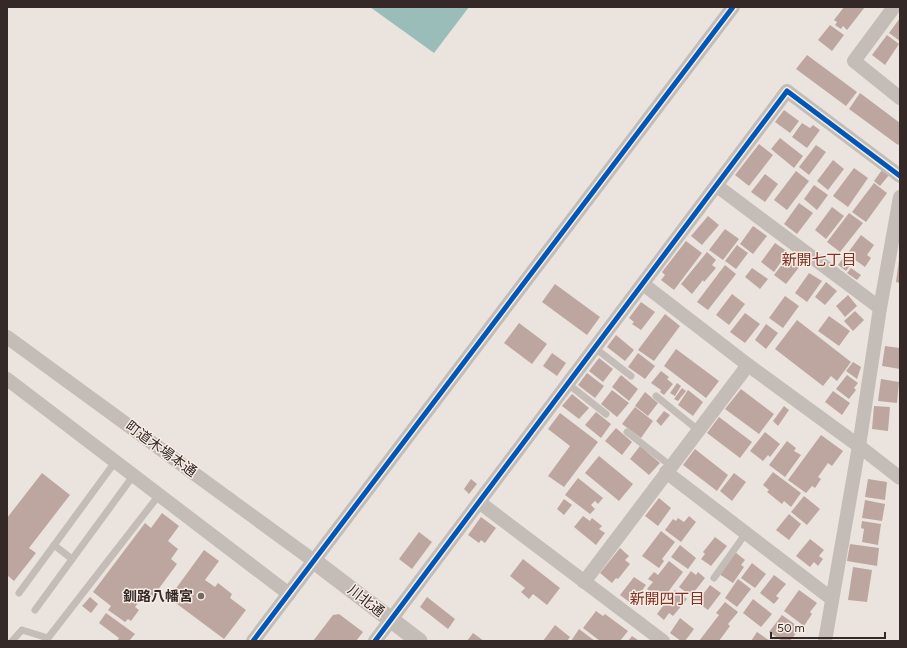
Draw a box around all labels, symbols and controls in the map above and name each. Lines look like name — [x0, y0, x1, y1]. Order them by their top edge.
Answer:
district label: 新開七丁目 — [781, 251, 857, 269]
street label: 町道木場本通 — [122, 417, 200, 481]
street label: 川北通 — [344, 581, 388, 621]
place label: 釧路八幡宮 — [123, 588, 193, 605]
district label: 新開四丁目 — [629, 590, 705, 608]
marker: 釧路八幡宮 — [196, 591, 206, 601]
scale bar — [771, 614, 885, 640]
text: 50 m — [777, 621, 805, 635]

